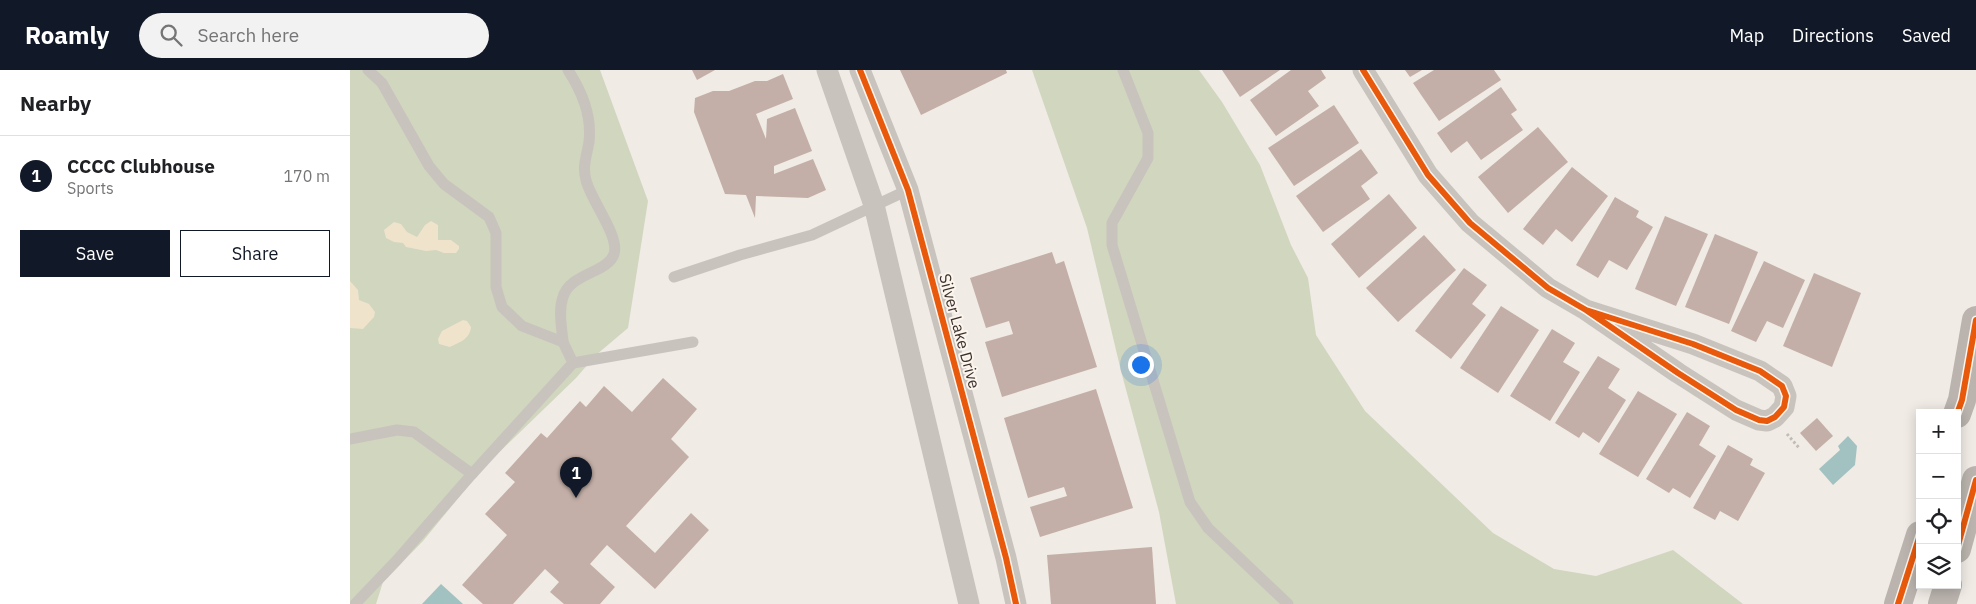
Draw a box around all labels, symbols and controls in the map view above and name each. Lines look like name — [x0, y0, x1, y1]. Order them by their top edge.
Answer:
search box — [139, 13, 489, 58]
text: Roamly — [25, 19, 109, 51]
icon: search — [157, 21, 185, 49]
text: Search here — [197, 23, 299, 47]
text: Map — [1729, 24, 1764, 47]
text: Directions — [1792, 24, 1874, 47]
text: Saved — [1902, 24, 1951, 47]
text: Nearby — [20, 89, 91, 117]
text: CCCC Clubhouse — [67, 154, 215, 178]
text: 1 — [31, 166, 41, 186]
text: 170 m — [283, 166, 330, 186]
text: Sports — [67, 178, 114, 198]
button: Save — [20, 230, 170, 277]
button: Share — [180, 230, 330, 277]
street label: Silver Lake Drive — [935, 271, 985, 391]
your location — [1128, 352, 1154, 378]
map controls — [1916, 409, 1961, 589]
button: + — [1916, 409, 1961, 454]
button: − — [1916, 454, 1961, 499]
pin: 1 — [560, 457, 592, 498]
button: locate — [1916, 499, 1961, 544]
button: layers — [1916, 544, 1961, 589]

